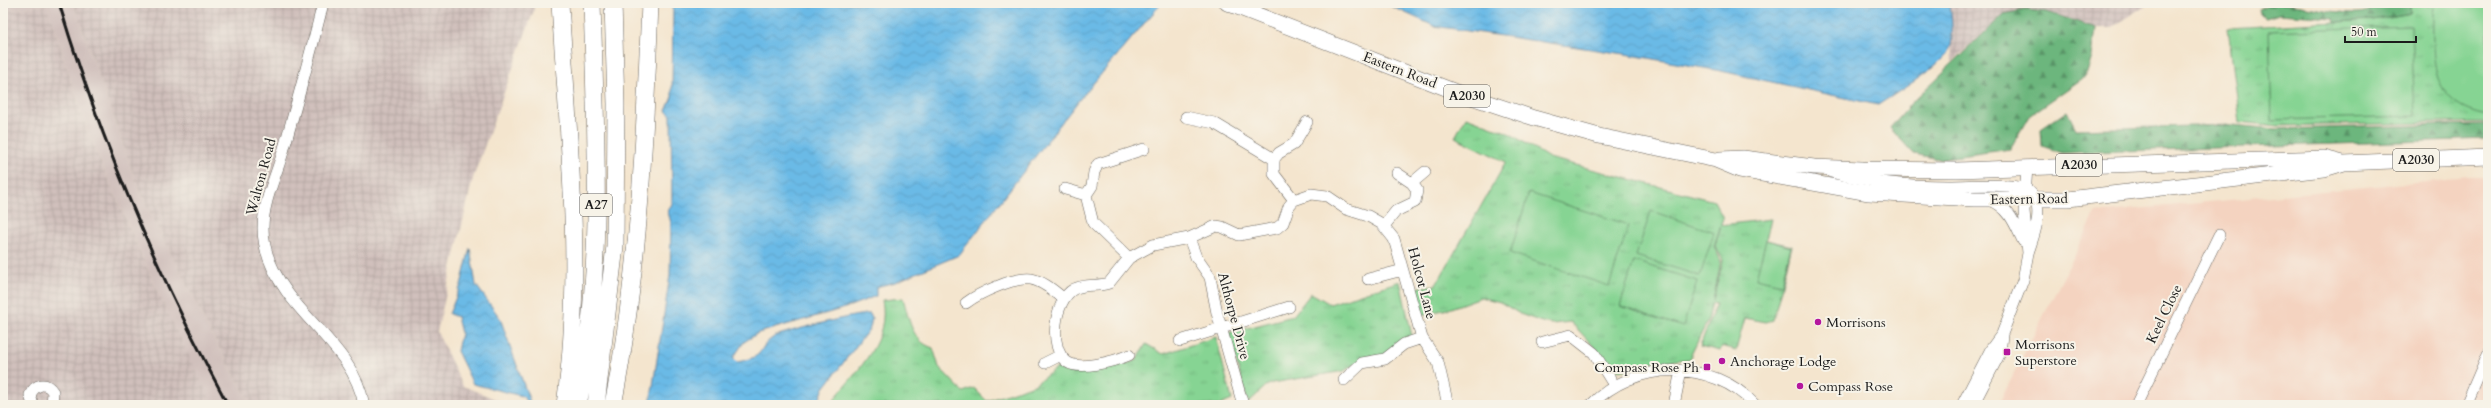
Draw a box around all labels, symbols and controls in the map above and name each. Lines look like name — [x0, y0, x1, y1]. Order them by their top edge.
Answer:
scale bar — [2345, 18, 2416, 44]
text: 50 m — [2351, 24, 2378, 40]
street label: Eastern Road — [1360, 47, 1440, 93]
road number: A2030 — [1444, 85, 1490, 107]
street label: Walton Road — [241, 136, 281, 219]
road number: A2030 — [2393, 149, 2439, 171]
road number: A2030 — [2056, 154, 2102, 176]
street label: Eastern Road — [1990, 189, 2069, 209]
road number: A27 — [580, 194, 612, 216]
street label: Holcot Lane — [1403, 245, 1441, 321]
street label: Althorpe Drive — [1213, 270, 1255, 362]
street label: Keel Close — [2142, 281, 2186, 347]
place label: Morrisons — [1826, 313, 1886, 332]
marker: Morrisons — [1813, 317, 1823, 327]
place label: Morrisons Superstore — [2015, 335, 2077, 370]
marker: Morrisons Superstore — [2002, 347, 2012, 357]
place label: Anchorage Lodge — [1730, 352, 1836, 371]
marker: Anchorage Lodge — [1717, 356, 1727, 366]
place label: Compass Rose Ph — [1594, 358, 1699, 377]
marker: Compass Rose Ph — [1702, 362, 1712, 372]
place label: Compass Rose — [1808, 377, 1893, 396]
marker: Compass Rose — [1795, 381, 1805, 391]

